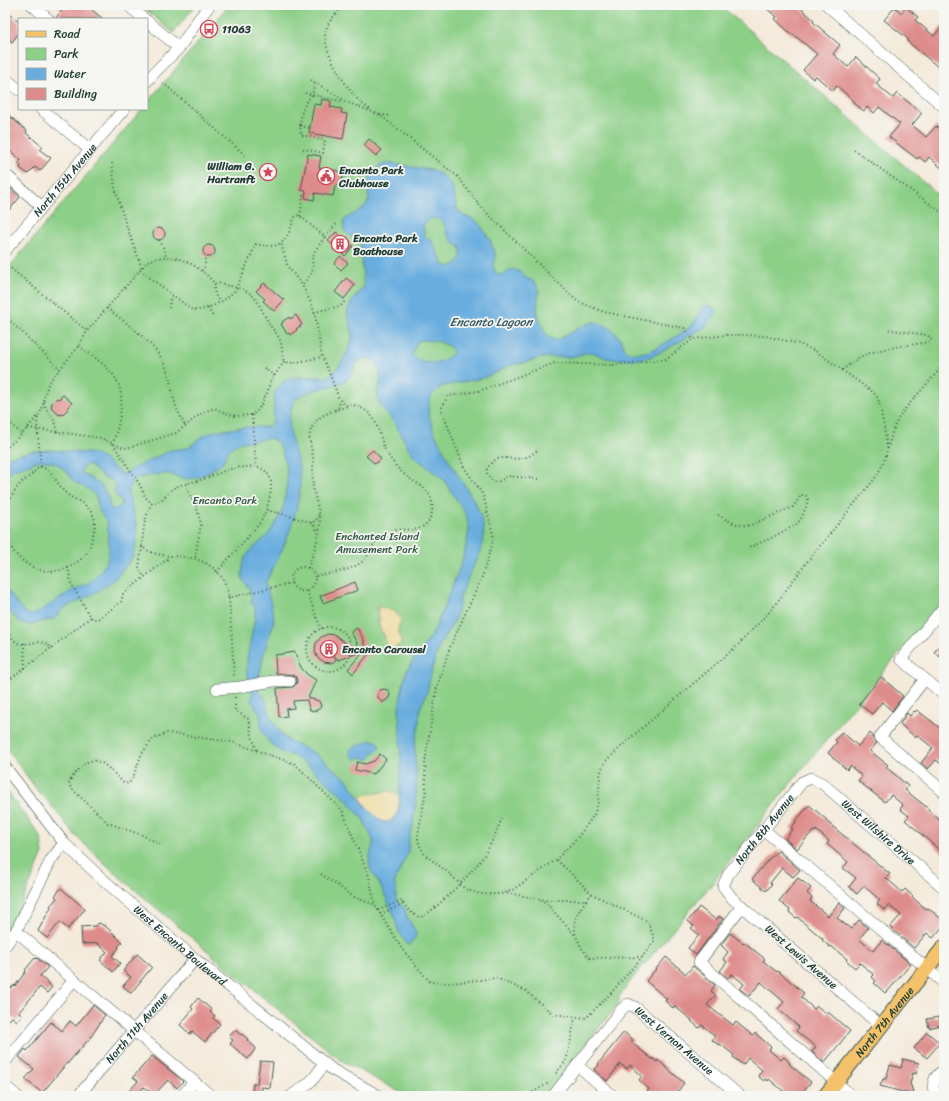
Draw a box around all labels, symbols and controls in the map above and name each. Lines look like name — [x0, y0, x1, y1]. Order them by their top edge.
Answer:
legend — [18, 18, 148, 110]
bus stop icon: 11063 — [199, 19, 219, 39]
place label: 11063 — [222, 20, 252, 39]
text: Road — [54, 23, 81, 45]
text: Park — [54, 43, 79, 65]
text: Water — [54, 63, 87, 85]
text: Building — [54, 83, 97, 105]
street label: North 15th Avenue — [28, 138, 102, 221]
place label: William G. Hartranft — [206, 157, 256, 189]
place label: Encanto Park Clubhouse — [338, 161, 404, 193]
place icon: William G. Hartranft — [258, 162, 278, 182]
public building icon: Encanto Park Clubhouse — [316, 166, 336, 186]
place label: Encanto Park Boathouse — [353, 229, 418, 261]
building icon: Encanto Park Boathouse — [330, 234, 350, 254]
water label: Encanto Lagoon — [450, 311, 534, 333]
park label: Encanto Park — [193, 491, 258, 510]
park label: Enchanted Island Amusement Park — [335, 527, 420, 559]
building icon: Encanto Carousel — [319, 639, 339, 659]
place label: Encanto Carousel — [342, 640, 426, 659]
street label: North 8th Avenue — [730, 789, 799, 869]
street label: West Wilshire Drive — [837, 794, 921, 870]
street label: West Encanto Boulevard — [129, 900, 232, 991]
street label: West Lewis Avenue — [760, 920, 842, 995]
street label: North 7th Avenue — [850, 982, 919, 1061]
street label: North 11th Avenue — [100, 987, 173, 1068]
street label: West Vernon Avenue — [630, 1001, 719, 1080]

